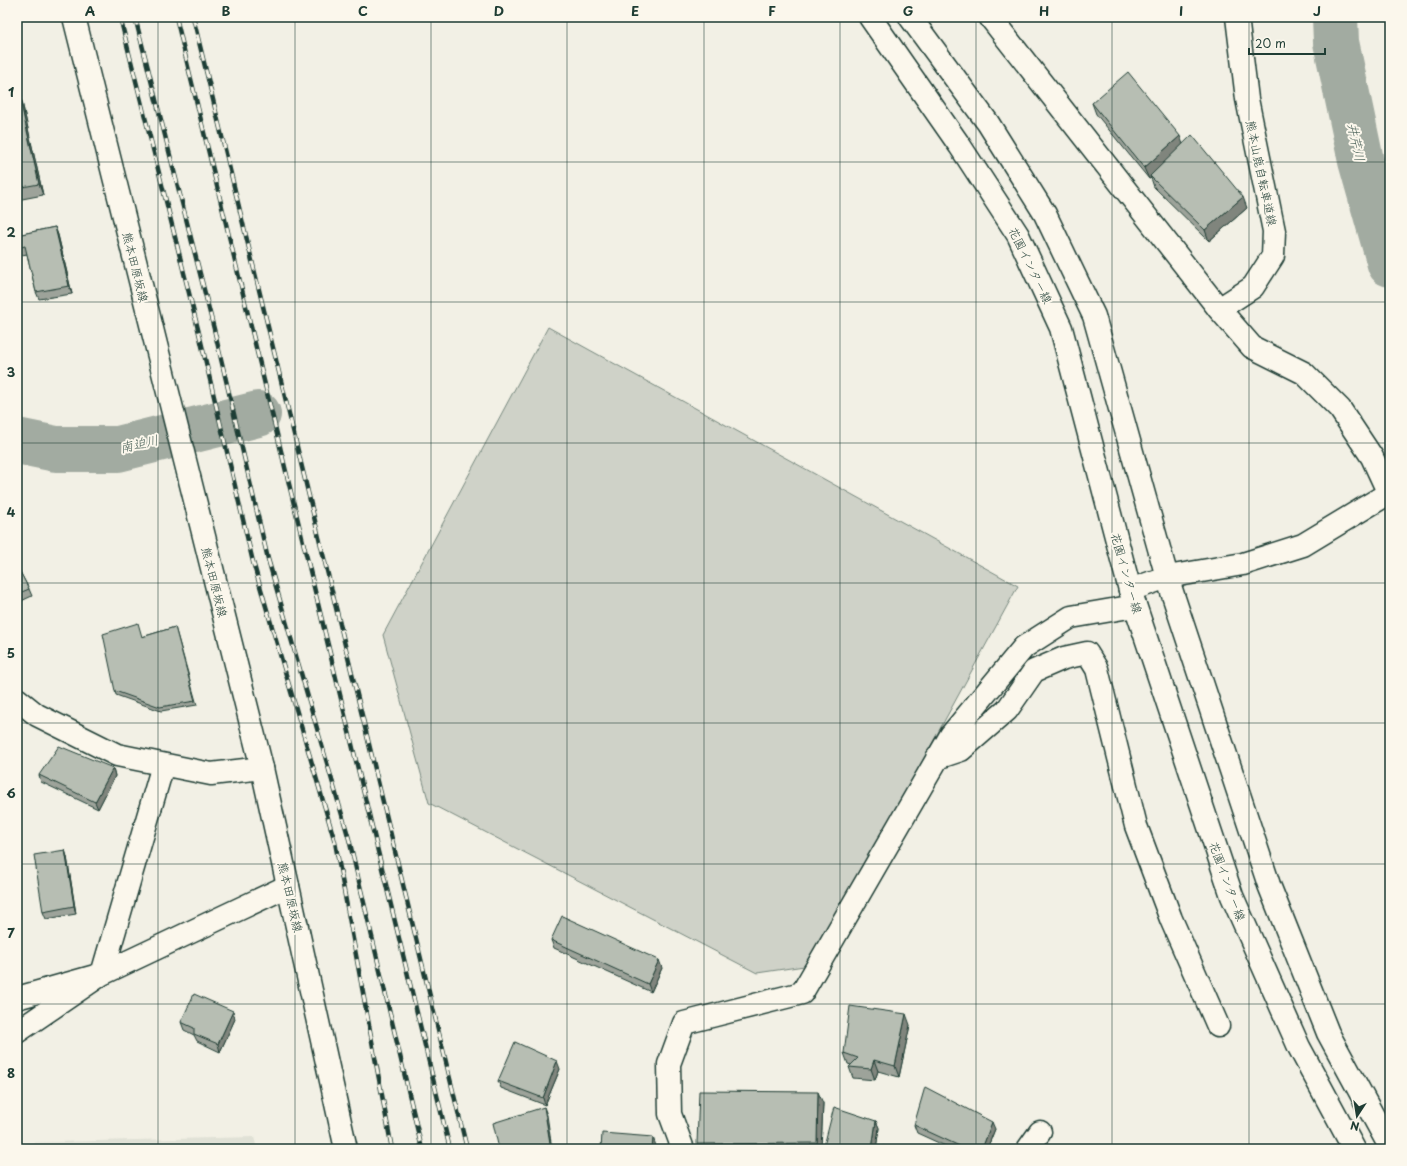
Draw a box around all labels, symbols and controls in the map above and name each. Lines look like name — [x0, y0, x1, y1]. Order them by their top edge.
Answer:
text: A — [85, 1, 95, 20]
text: B — [222, 1, 231, 20]
text: C — [358, 1, 368, 20]
text: D — [494, 1, 504, 20]
text: E — [631, 1, 639, 20]
text: F — [768, 1, 776, 20]
text: G — [903, 1, 913, 20]
text: H — [1039, 1, 1049, 20]
text: I — [1179, 1, 1183, 20]
text: J — [1313, 1, 1321, 20]
scale bar — [1249, 30, 1325, 56]
text: 20 m — [1255, 34, 1286, 52]
text: 1 — [8, 82, 14, 101]
street label: 熊本山鹿自転車道線 — [1242, 118, 1282, 228]
water label: 井芹川 — [1344, 121, 1370, 163]
text: 2 — [6, 222, 16, 241]
street label: 花園インター線 — [1005, 224, 1057, 306]
street label: 熊本田原坂線 — [119, 230, 153, 304]
text: 3 — [7, 362, 16, 381]
water label: 南迫川 — [118, 429, 160, 457]
text: 4 — [7, 502, 16, 521]
street label: 花園インター線 — [1107, 530, 1147, 616]
street label: 熊本田原坂線 — [198, 545, 232, 619]
text: 5 — [7, 643, 15, 662]
text: 6 — [6, 783, 16, 802]
street label: 花園インター線 — [1205, 839, 1251, 923]
street label: 熊本田原坂線 — [274, 860, 308, 934]
text: 7 — [7, 923, 15, 942]
text: 8 — [7, 1063, 15, 1082]
north arrow — [1337, 1096, 1377, 1136]
text: N — [1349, 1117, 1361, 1135]

